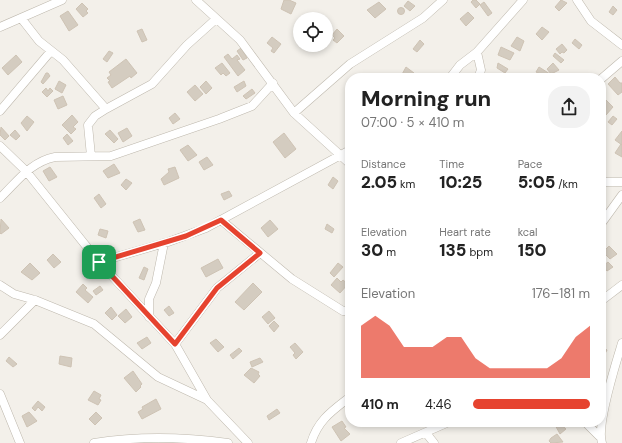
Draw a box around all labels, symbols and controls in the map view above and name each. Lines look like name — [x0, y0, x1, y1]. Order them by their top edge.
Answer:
map controls — [293, 12, 333, 52]
button: locate — [293, 12, 333, 52]
text: Morning run — [361, 84, 491, 113]
button: share — [548, 86, 590, 128]
text: 07:00 · 5 × 410 m — [361, 114, 464, 131]
text: Distance — [361, 157, 406, 171]
text: Time — [439, 157, 464, 171]
text: Pace — [518, 157, 542, 171]
text: 2.05 — [361, 171, 397, 193]
text: 10:25 — [439, 171, 482, 193]
text: 5:05 — [518, 171, 555, 193]
text: km — [397, 177, 415, 191]
text: /km — [555, 177, 578, 191]
text: Elevation — [361, 225, 407, 239]
text: Heart rate — [439, 225, 491, 239]
text: kcal — [518, 225, 538, 239]
text: 30 — [361, 239, 383, 261]
text: 135 — [439, 239, 466, 261]
text: 150 — [518, 239, 547, 261]
pin — [82, 245, 116, 279]
text: m — [383, 245, 396, 259]
text: bpm — [466, 245, 493, 259]
icon: arrive — [88, 251, 110, 273]
text: Elevation — [361, 285, 415, 302]
text: 176–181 m — [532, 285, 590, 302]
text: 410 m — [361, 396, 399, 413]
text: 4:46 — [425, 396, 452, 413]

